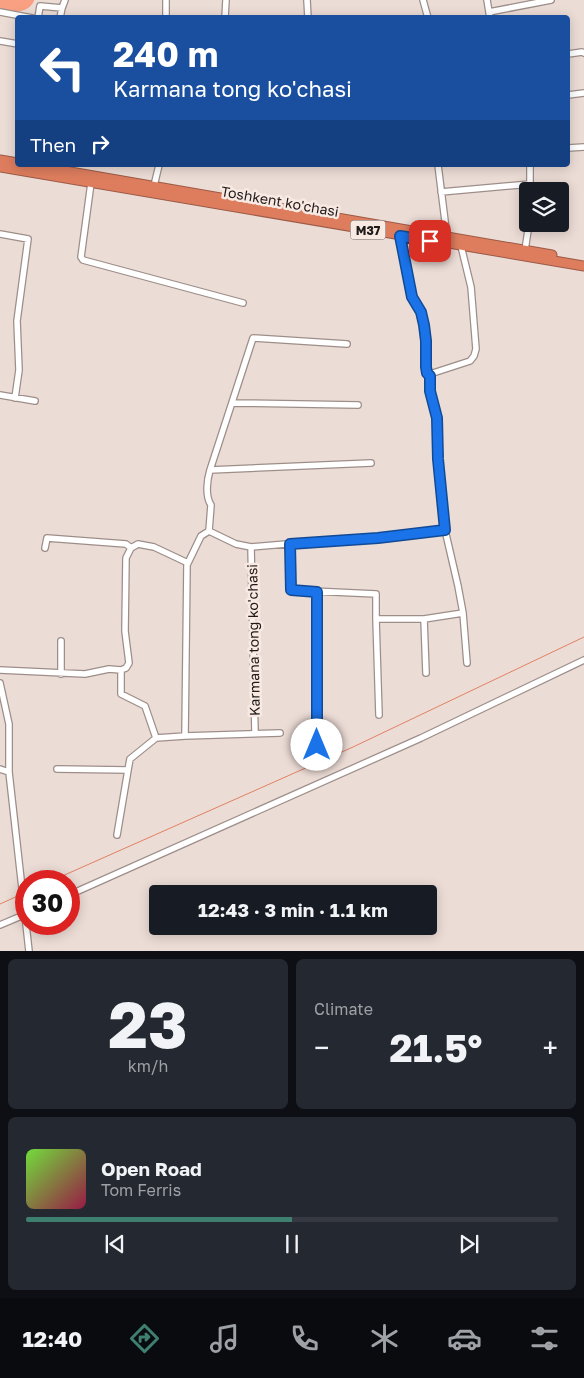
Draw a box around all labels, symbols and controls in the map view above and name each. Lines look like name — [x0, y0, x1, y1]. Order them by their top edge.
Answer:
text: 240 m — [113, 33, 218, 75]
icon: left — [30, 35, 95, 100]
text: Karmana tong ko'chasi — [113, 75, 352, 102]
icon: right — [86, 130, 114, 158]
text: Then — [30, 133, 76, 156]
street label: Toshkent ko'chasi — [220, 182, 340, 220]
map controls — [519, 182, 569, 232]
button: layers — [519, 182, 569, 232]
road number: M37 — [350, 220, 386, 240]
pin — [409, 220, 451, 262]
icon: arrive — [416, 227, 444, 255]
street label: Karmana tong ko'chasi — [243, 564, 263, 716]
position arrow — [290, 718, 342, 770]
speed limit sign: 30 — [15, 870, 80, 935]
text: 12:43 · 3 min · 1.1 km — [198, 898, 388, 921]
text: 23 — [108, 984, 188, 1062]
text: Climate — [314, 999, 373, 1019]
text: 21.5° — [390, 1025, 482, 1070]
text: − — [314, 1031, 329, 1064]
text: + — [543, 1031, 558, 1064]
text: km/h — [128, 1056, 168, 1076]
text: Open Road — [101, 1157, 202, 1180]
text: Tom Ferris — [101, 1180, 181, 1200]
icon: previous — [101, 1230, 129, 1258]
icon: pause — [278, 1230, 306, 1258]
icon: next — [455, 1230, 483, 1258]
icon: directions — [127, 1321, 162, 1356]
icon: music — [207, 1321, 242, 1356]
icon: phone — [287, 1321, 322, 1356]
icon: climate — [367, 1321, 402, 1356]
icon: car — [447, 1321, 482, 1356]
icon: filters — [527, 1321, 562, 1356]
text: 12:40 — [22, 1325, 82, 1352]

